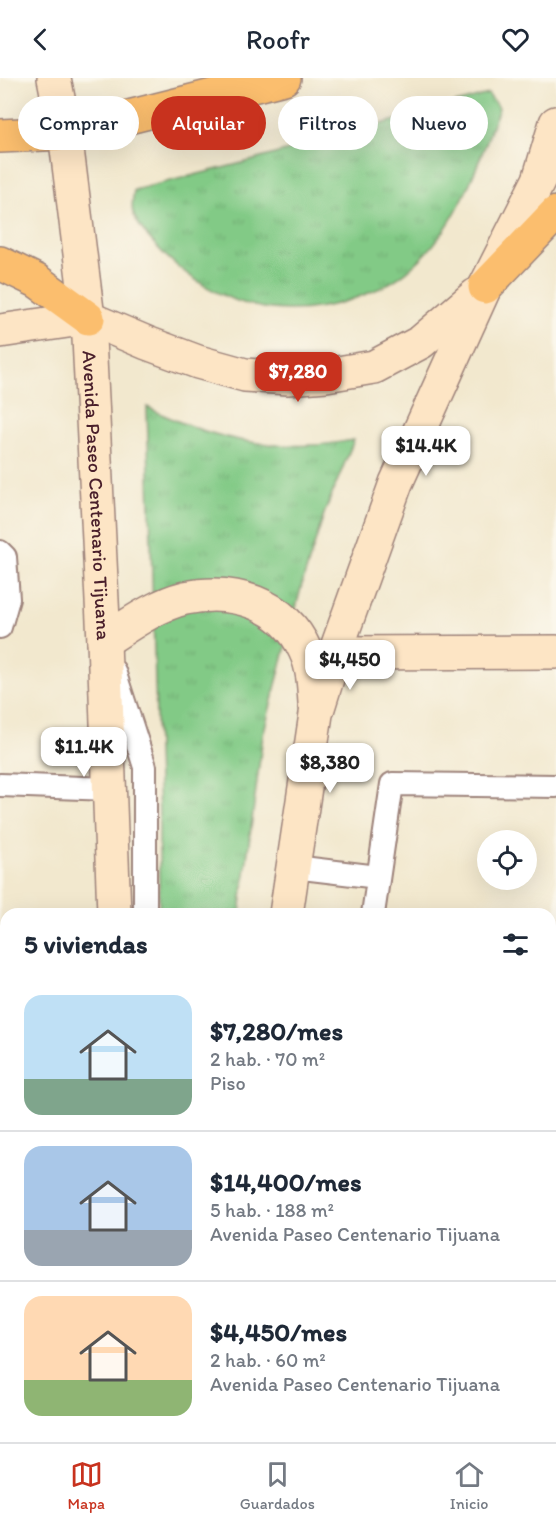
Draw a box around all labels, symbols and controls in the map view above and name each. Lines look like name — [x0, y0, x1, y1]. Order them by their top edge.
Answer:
icon: back — [24, 23, 57, 56]
text: Roofr — [246, 23, 310, 56]
icon: heart — [499, 23, 532, 56]
chip: Comprar — [18, 96, 139, 150]
chip: Alquilar — [151, 96, 266, 150]
chip: Filtros — [278, 96, 378, 150]
chip: Nuevo — [390, 96, 488, 150]
street label: Avenida Paseo Centenario Tijuana — [78, 350, 116, 641]
pin: $7,280 — [249, 352, 347, 403]
text: $7,280 — [269, 359, 327, 383]
pin: $14.4K — [377, 426, 475, 477]
text: $14.4K — [395, 433, 457, 457]
pin: $4,450 — [301, 640, 399, 691]
text: $4,450 — [319, 647, 381, 671]
pin: $11.4K — [35, 727, 133, 778]
text: $11.4K — [55, 734, 113, 758]
pin: $8,380 — [281, 743, 379, 794]
text: $8,380 — [300, 750, 360, 774]
map controls — [477, 830, 537, 890]
button: locate — [477, 830, 537, 890]
text: 5 viviendas — [24, 928, 148, 960]
icon: filters — [499, 928, 532, 961]
text: $7,280/mes — [210, 1015, 343, 1047]
icon: home — [72, 1019, 144, 1091]
text: 2 hab. · 70 m² — [210, 1047, 325, 1071]
text: Piso — [210, 1071, 246, 1095]
text: $14,400/mes — [210, 1166, 361, 1198]
icon: home — [72, 1170, 144, 1242]
text: 5 hab. · 188 m² — [210, 1198, 334, 1222]
text: Avenida Paseo Centenario Tijuana — [210, 1222, 500, 1246]
text: $4,450/mes — [210, 1316, 347, 1348]
icon: home — [72, 1320, 144, 1392]
text: 2 hab. · 60 m² — [210, 1348, 326, 1372]
text: Avenida Paseo Centenario Tijuana — [210, 1372, 500, 1396]
tab: Mapa — [68, 1458, 105, 1513]
tab: Guardados — [240, 1458, 315, 1513]
tab: Inicio — [450, 1458, 488, 1513]

